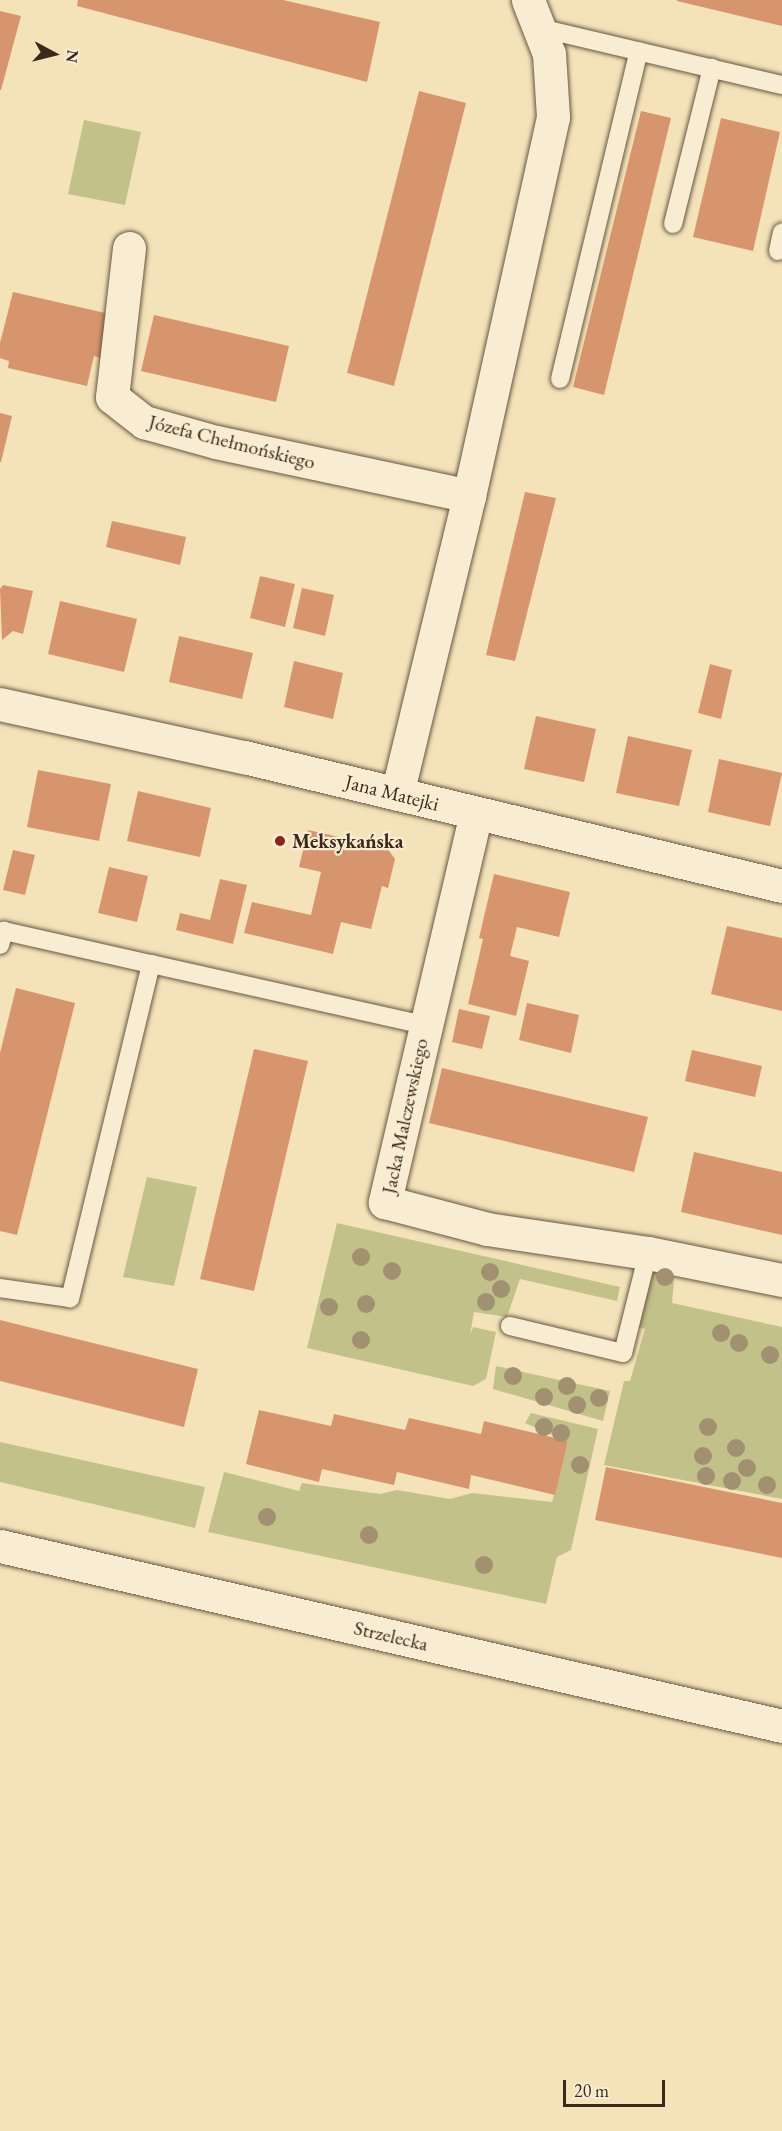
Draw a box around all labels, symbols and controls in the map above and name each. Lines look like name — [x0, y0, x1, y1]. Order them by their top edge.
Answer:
north arrow — [24, 24, 84, 84]
text: N — [61, 49, 84, 64]
street label: Józefa Chełmońskiego — [146, 410, 318, 474]
street label: Jana Matejki — [343, 770, 441, 816]
place label: Meksykańska — [292, 829, 403, 853]
marker: Meksykańska — [273, 834, 287, 848]
street label: Jacka Malczewskiego — [377, 1036, 433, 1196]
street label: Strzelecka — [352, 1616, 430, 1656]
scale bar — [566, 2068, 668, 2106]
text: 20 m — [574, 2079, 609, 2102]

